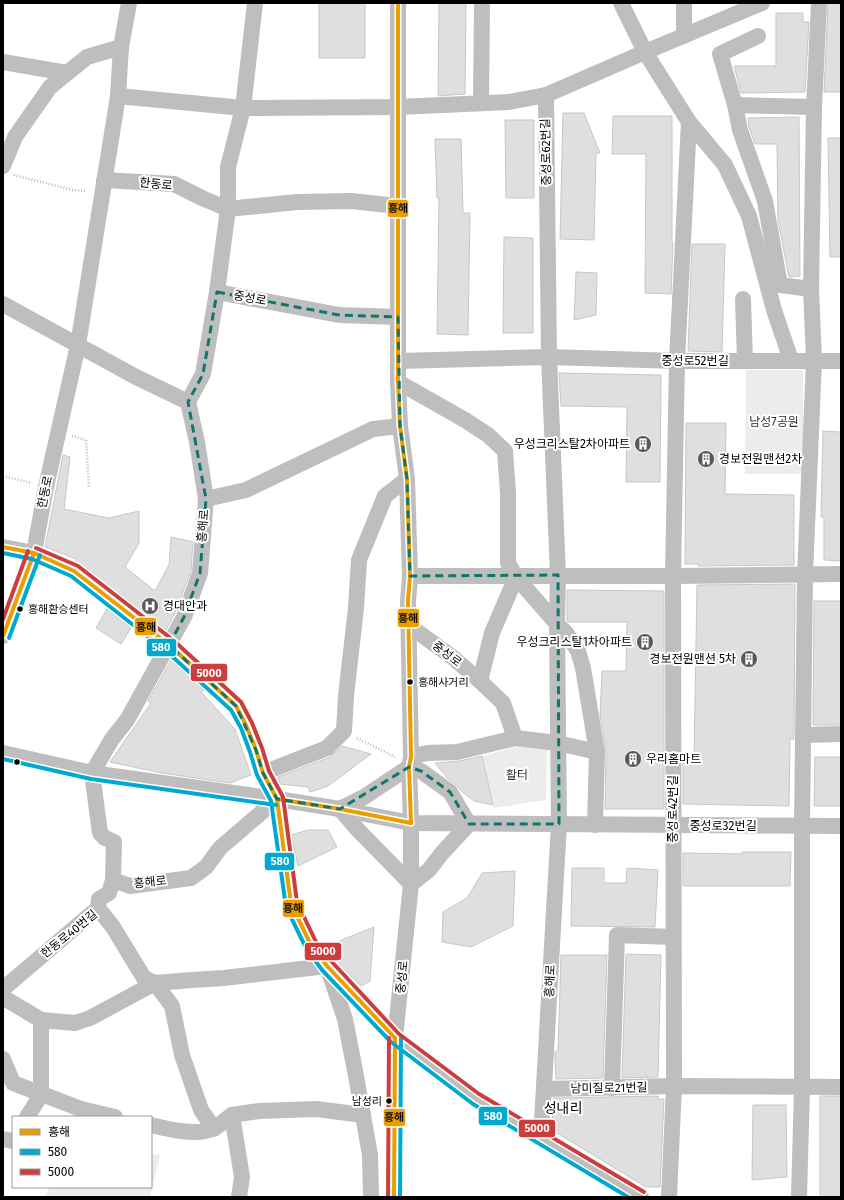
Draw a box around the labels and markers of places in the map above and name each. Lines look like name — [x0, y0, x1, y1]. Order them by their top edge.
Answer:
building icon: 우성크리스탈2차아파트 — [633, 434, 653, 454]
place label: 우성크리스탈2차아파트 — [514, 437, 630, 451]
building icon: 경보전원맨션2차 — [696, 449, 716, 469]
place label: 경보전원맨션2차 — [719, 452, 802, 466]
hospital icon: 경대안과 — [140, 596, 160, 616]
place label: 경대안과 — [163, 599, 207, 613]
place label: 흥해환승센터 — [28, 603, 89, 616]
marker: 흥해환승센터 — [15, 604, 25, 614]
building icon: 우성크리스탈1차아파트 — [635, 632, 655, 652]
place label: 우성크리스탈1차아파트 — [516, 635, 632, 649]
building icon: 경보전원맨션 5차 — [739, 649, 759, 669]
place label: 경보전원맨션 5차 — [650, 652, 736, 666]
place label: 흥해사거리 — [418, 676, 469, 689]
marker: 흥해사거리 — [405, 677, 415, 687]
building icon: 우리홈마트 — [623, 749, 643, 769]
place label: 우리홈마트 — [646, 752, 701, 766]
unlabelled marker — [12, 757, 22, 767]
place label: 남성리 — [352, 1095, 382, 1108]
marker: 남성리 — [384, 1096, 394, 1106]

